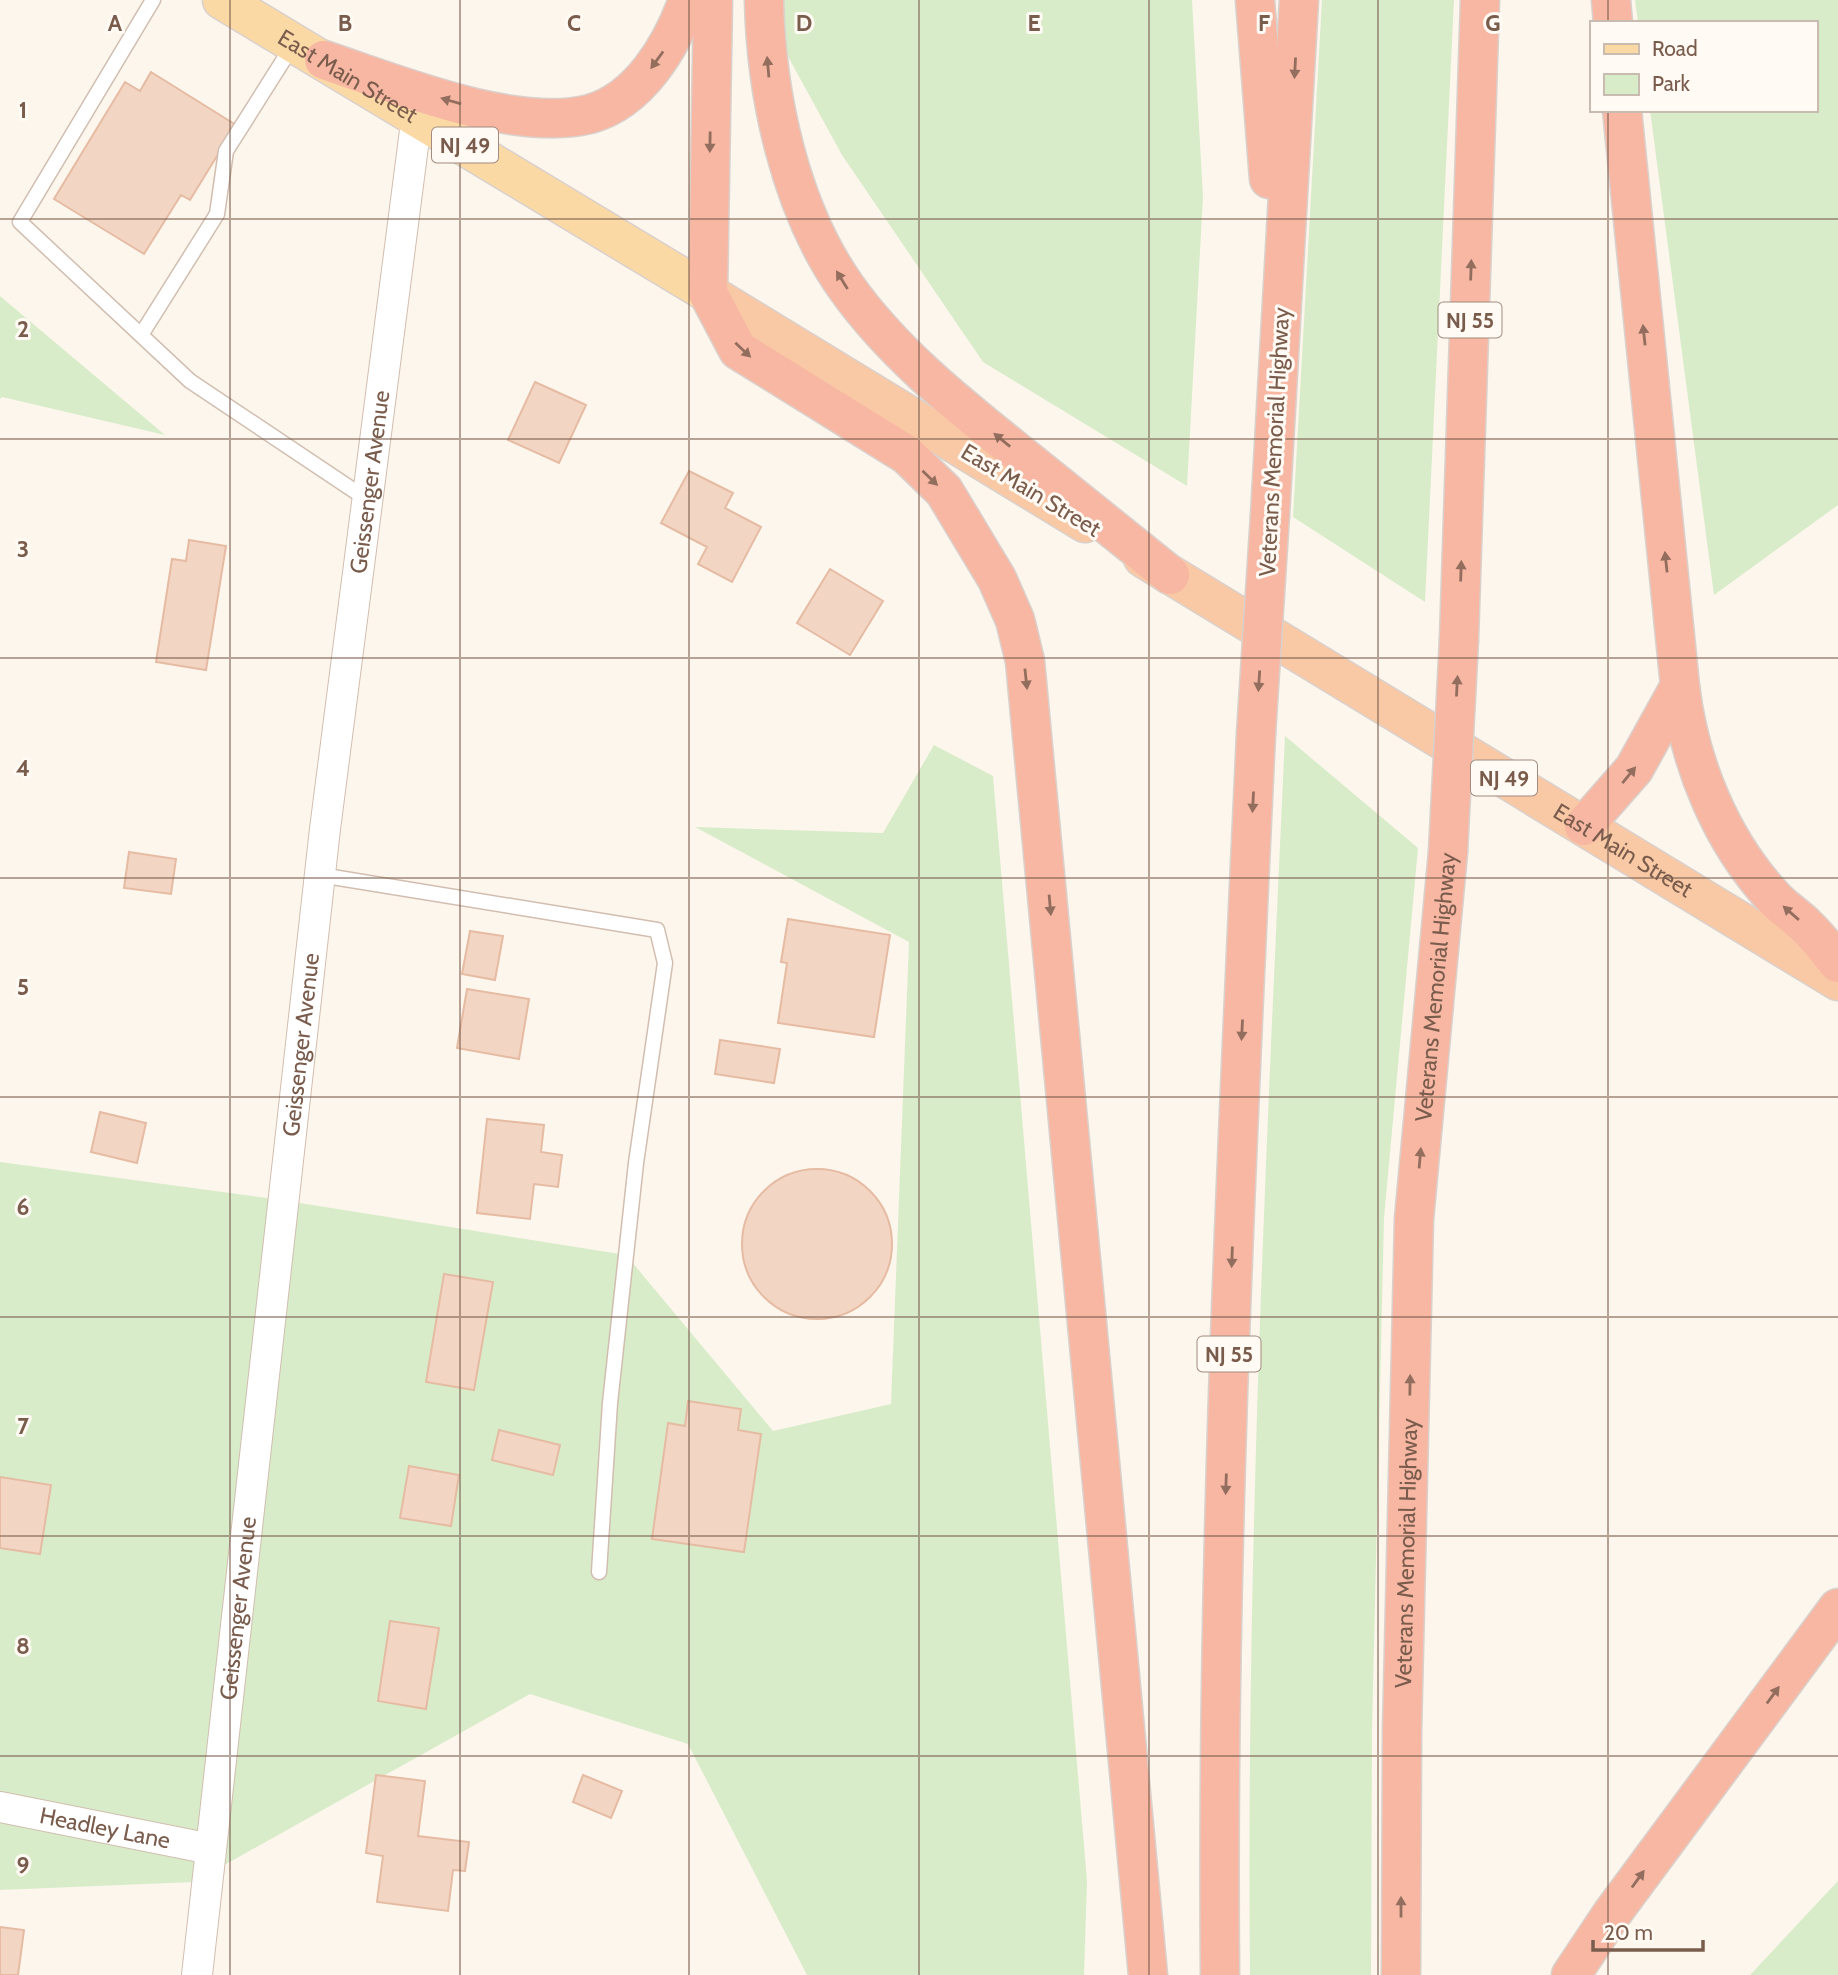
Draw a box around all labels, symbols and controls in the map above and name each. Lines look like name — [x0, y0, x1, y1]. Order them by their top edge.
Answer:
text: A — [108, 9, 123, 37]
text: B — [338, 9, 352, 37]
text: C — [567, 9, 581, 37]
text: D — [796, 9, 812, 37]
text: E — [1027, 9, 1041, 37]
text: F — [1258, 9, 1270, 37]
text: G — [1485, 9, 1501, 37]
legend — [1590, 21, 1817, 112]
street label: East Main Street — [273, 23, 423, 129]
text: Road — [1652, 36, 1698, 61]
one-way arrow — [650, 51, 664, 69]
one-way arrow — [762, 56, 773, 78]
one-way arrow — [1289, 57, 1300, 79]
text: Park — [1652, 71, 1690, 96]
one-way arrow — [440, 95, 462, 106]
text: 1 — [19, 96, 27, 124]
road number: NJ 49 — [432, 128, 498, 162]
one-way arrow — [704, 131, 716, 153]
one-way arrow — [1466, 259, 1477, 281]
one-way arrow — [836, 271, 849, 290]
road number: NJ 55 — [1438, 302, 1502, 338]
street label: Veterans Memorial Highway — [1253, 306, 1295, 577]
text: 2 — [17, 315, 29, 343]
one-way arrow — [1638, 324, 1649, 346]
one-way arrow — [734, 342, 751, 358]
street label: Geissenger Avenue — [344, 389, 395, 575]
one-way arrow — [994, 433, 1012, 448]
street label: East Main Street — [956, 437, 1106, 543]
one-way arrow — [921, 469, 938, 485]
text: 3 — [17, 535, 29, 563]
one-way arrow — [1660, 551, 1671, 573]
one-way arrow — [1456, 560, 1467, 582]
one-way arrow — [1021, 668, 1032, 690]
one-way arrow — [1254, 670, 1265, 692]
one-way arrow — [1451, 674, 1462, 696]
text: 4 — [16, 754, 30, 782]
road number: NJ 49 — [1471, 760, 1537, 796]
one-way arrow — [1621, 766, 1636, 784]
one-way arrow — [1247, 792, 1258, 814]
street label: East Main Street — [1548, 797, 1698, 903]
street label: Veterans Memorial Highway — [1409, 851, 1462, 1123]
one-way arrow — [1045, 895, 1056, 917]
one-way arrow — [1782, 905, 1800, 921]
street label: Geissenger Avenue — [277, 951, 325, 1138]
text: 5 — [17, 973, 29, 1001]
one-way arrow — [1237, 1019, 1248, 1041]
one-way arrow — [1414, 1147, 1425, 1169]
text: 6 — [17, 1193, 29, 1221]
one-way arrow — [1227, 1246, 1238, 1268]
road number: NJ 55 — [1198, 1336, 1260, 1372]
one-way arrow — [1404, 1374, 1416, 1396]
text: 7 — [17, 1412, 29, 1440]
street label: Veterans Memorial Highway — [1389, 1417, 1423, 1688]
one-way arrow — [1220, 1474, 1231, 1496]
street label: Geissenger Avenue — [214, 1515, 262, 1701]
text: 8 — [16, 1632, 30, 1660]
one-way arrow — [1765, 1686, 1779, 1704]
street label: Headley Lane — [37, 1801, 173, 1855]
text: 9 — [17, 1851, 29, 1879]
one-way arrow — [1631, 1870, 1645, 1888]
one-way arrow — [1395, 1896, 1407, 1918]
scale bar — [1593, 1909, 1703, 1953]
text: 20 m — [1604, 1920, 1653, 1945]

